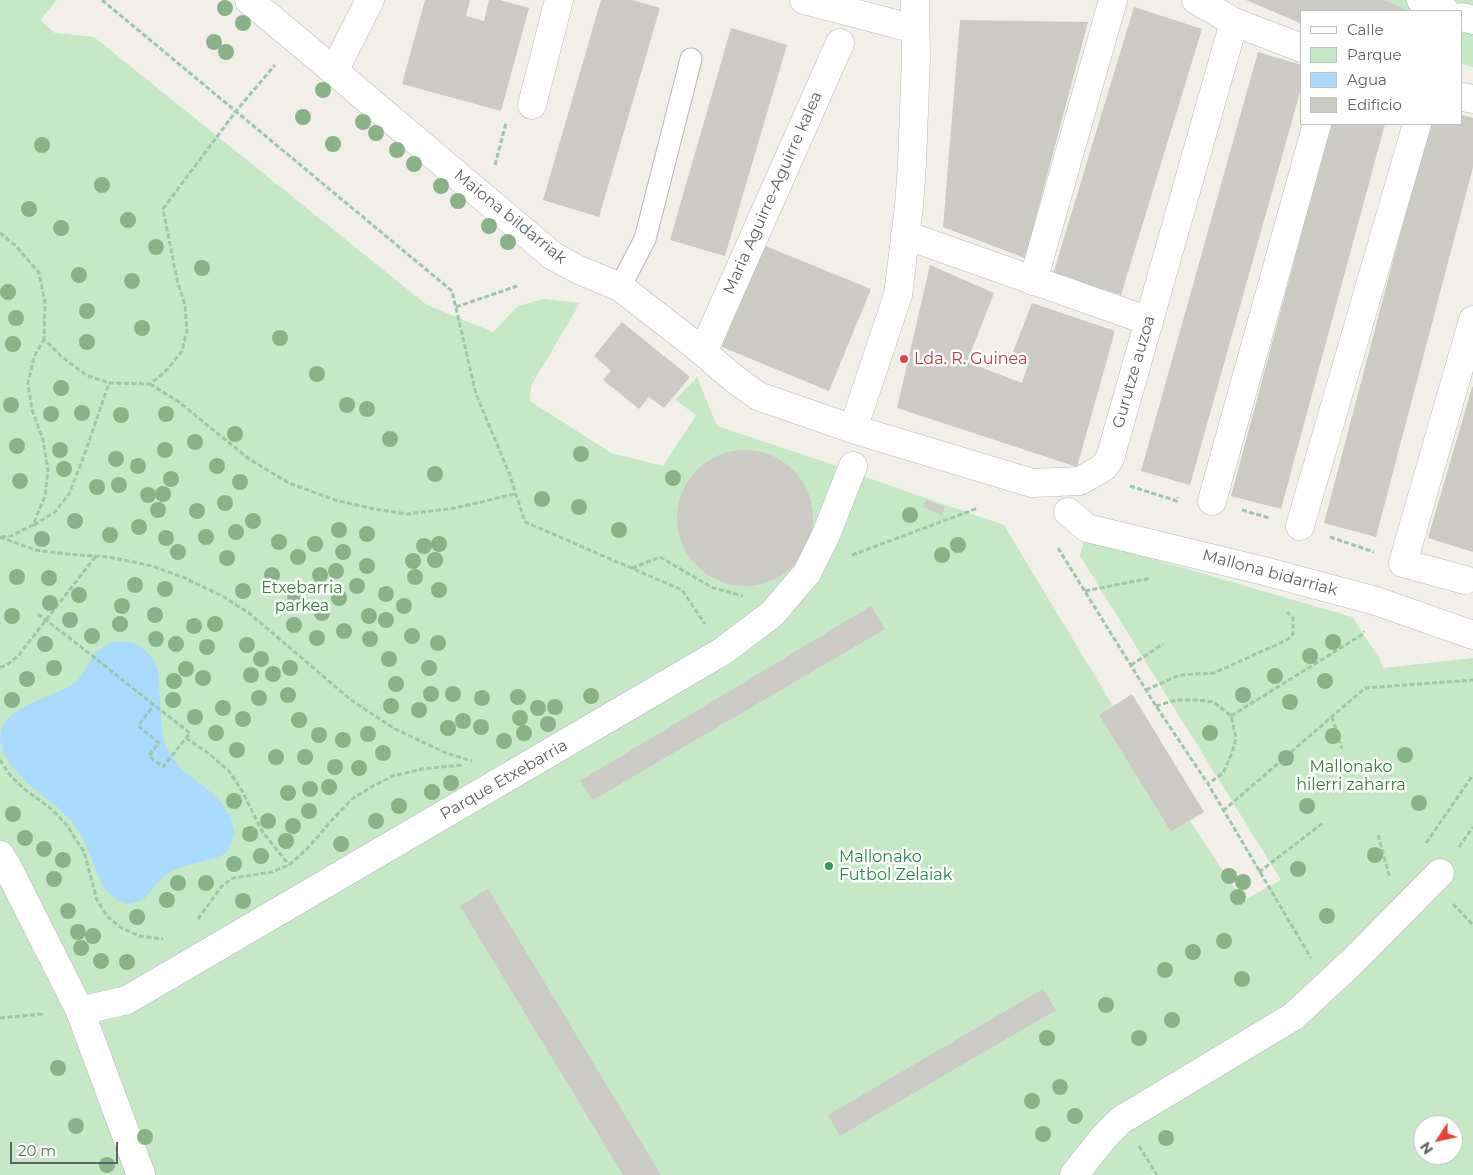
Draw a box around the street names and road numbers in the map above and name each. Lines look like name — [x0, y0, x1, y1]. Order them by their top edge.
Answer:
street label: Maria Aguirre-Aguirre kalea — [719, 88, 827, 298]
street label: Maiona bildarriak — [450, 166, 570, 268]
street label: Gurutze auzoa — [1109, 313, 1159, 431]
street label: Mallona bidarriak — [1200, 546, 1340, 600]
street label: Parque Etxebarria — [437, 736, 571, 824]

